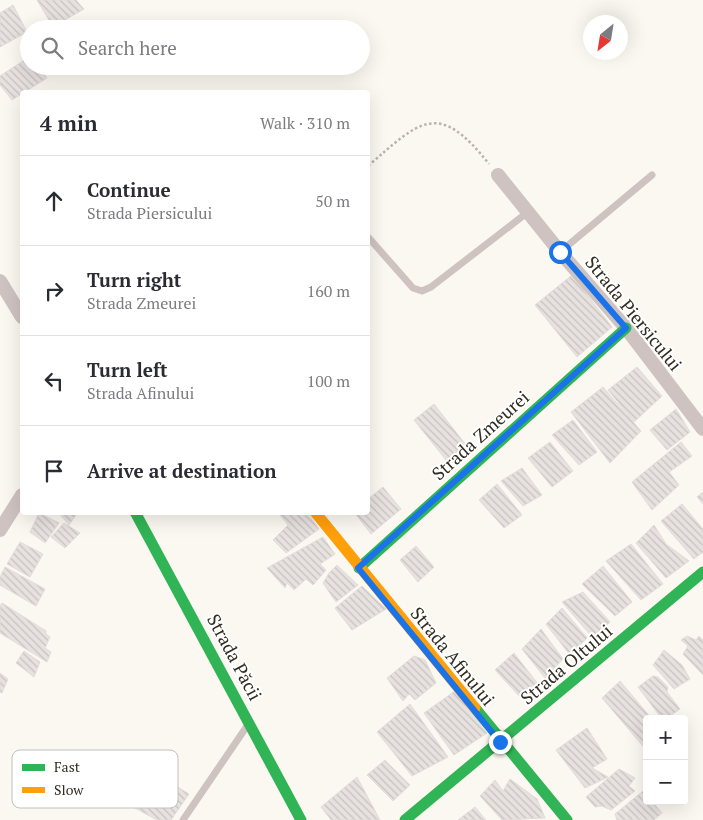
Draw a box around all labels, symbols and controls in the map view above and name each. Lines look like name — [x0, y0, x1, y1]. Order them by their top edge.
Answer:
north arrow — [583, 15, 628, 60]
search box — [20, 20, 370, 75]
icon: search — [38, 34, 66, 62]
text: Search here — [78, 35, 177, 60]
text: 4 min — [40, 109, 97, 137]
text: Walk · 310 m — [260, 112, 350, 134]
text: Continue — [87, 177, 171, 202]
icon: ahead — [40, 187, 68, 215]
text: 50 m — [315, 190, 350, 212]
text: Strada Piersicului — [87, 202, 212, 224]
route start — [549, 241, 572, 264]
street label: Strada Piersicului — [580, 251, 688, 375]
text: Turn right — [87, 267, 181, 292]
icon: right — [40, 277, 68, 305]
text: 160 m — [307, 280, 350, 302]
text: Strada Zmeurei — [87, 292, 196, 314]
text: Turn left — [87, 357, 168, 382]
icon: left — [40, 367, 68, 395]
text: 100 m — [307, 370, 350, 392]
text: Strada Afinului — [87, 382, 194, 404]
street label: Strada Zmeurei — [426, 385, 534, 485]
icon: arrive — [40, 457, 68, 485]
text: Arrive at destination — [87, 458, 276, 483]
street label: Strada Afinului — [406, 602, 500, 710]
street label: Strada Păcii — [202, 610, 268, 704]
street label: Strada Oltului — [515, 619, 617, 709]
map controls — [643, 715, 688, 805]
button: + — [643, 715, 688, 760]
route end — [489, 731, 512, 754]
legend — [12, 750, 178, 808]
text: Fast — [54, 757, 81, 776]
button: − — [643, 760, 688, 805]
text: Slow — [54, 780, 84, 799]

